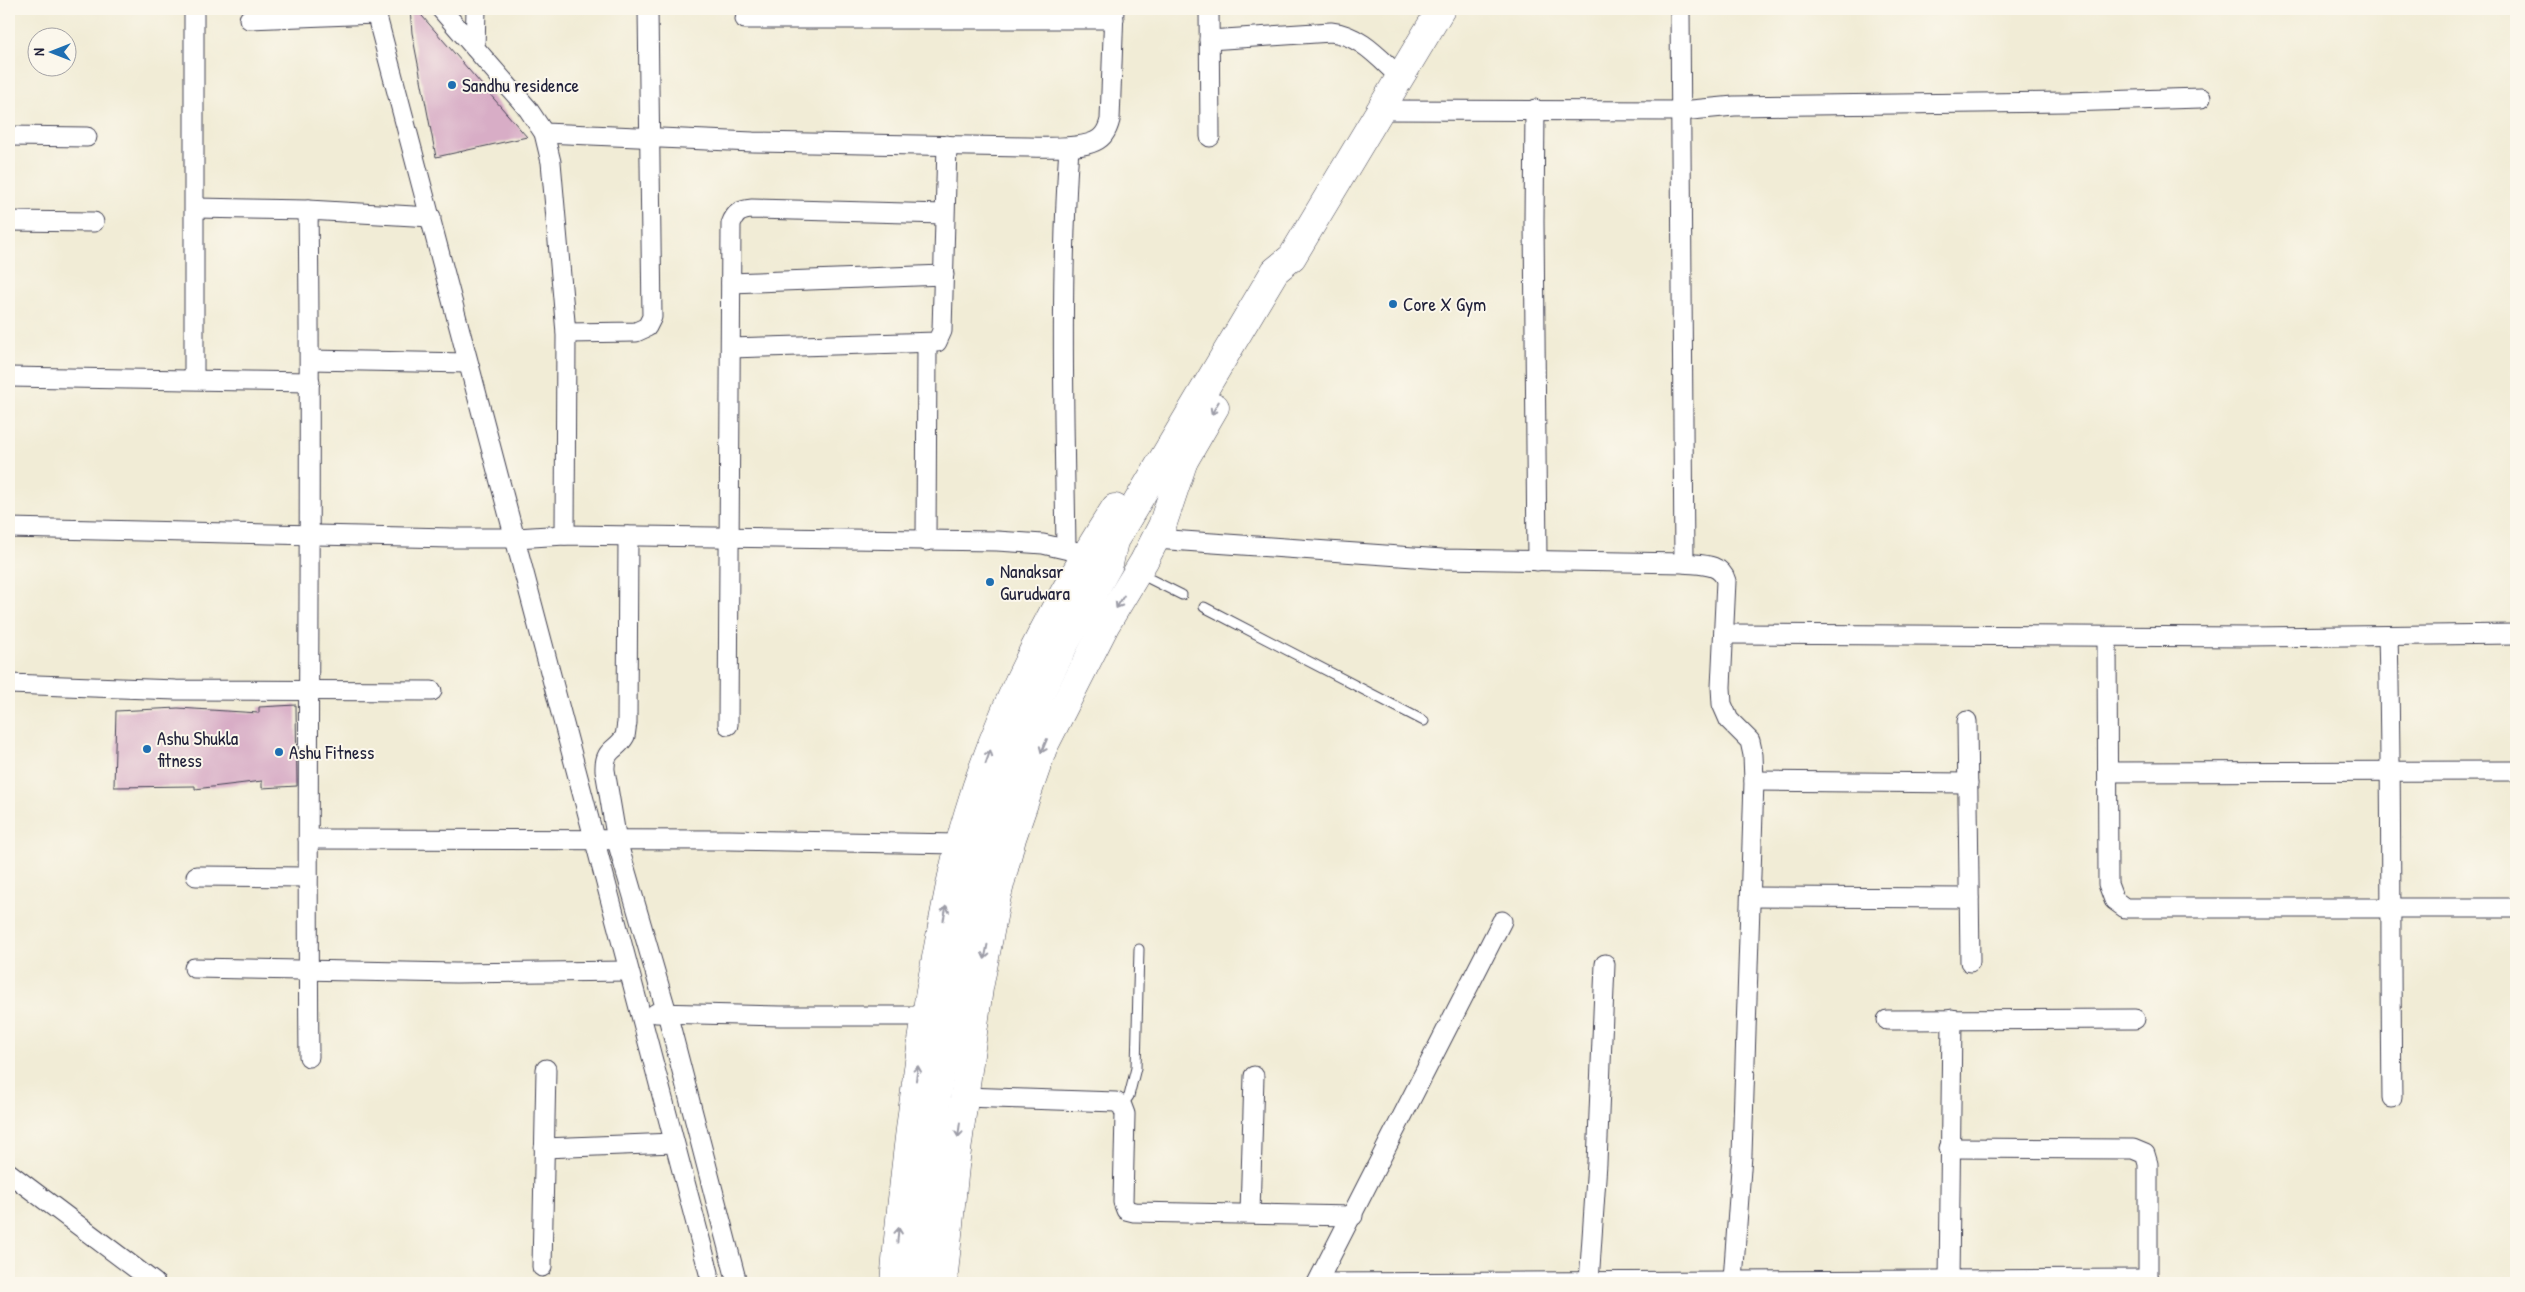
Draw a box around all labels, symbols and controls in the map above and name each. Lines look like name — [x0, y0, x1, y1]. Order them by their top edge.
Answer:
north arrow — [28, 28, 78, 78]
text: N — [29, 48, 48, 56]
place label: Sandhu residence — [462, 72, 579, 98]
marker: Sandhu residence — [446, 79, 458, 91]
place label: Core X Gym — [1403, 291, 1486, 317]
marker: Core X Gym — [1387, 298, 1399, 310]
one-way arrow — [1209, 400, 1219, 414]
place label: Nanaksar Gurudwara — [1000, 558, 1071, 606]
marker: Nanaksar Gurudwara — [984, 576, 996, 588]
one-way arrow — [1114, 595, 1124, 609]
place label: Ashu Shukla fitness — [157, 725, 239, 773]
one-way arrow — [1038, 738, 1048, 753]
place label: Ashu Fitness — [289, 739, 374, 765]
marker: Ashu Shukla fitness — [141, 743, 153, 755]
marker: Ashu Fitness — [273, 746, 285, 758]
one-way arrow — [984, 750, 993, 765]
one-way arrow — [941, 906, 950, 922]
one-way arrow — [981, 944, 991, 960]
one-way arrow — [912, 1066, 922, 1082]
one-way arrow — [954, 1122, 964, 1138]
one-way arrow — [893, 1227, 903, 1243]

